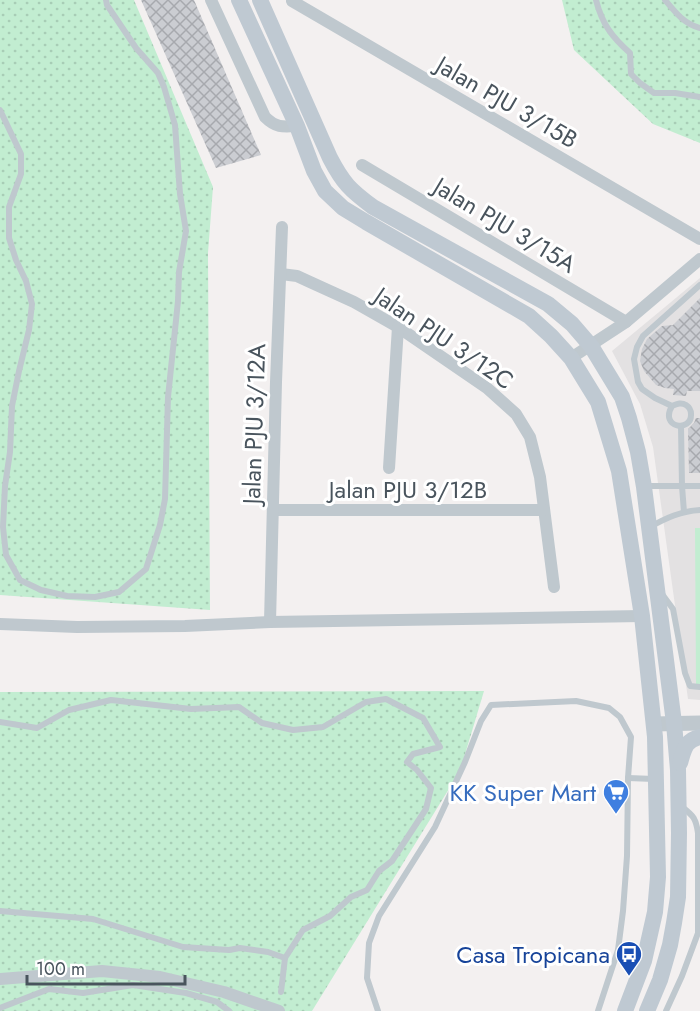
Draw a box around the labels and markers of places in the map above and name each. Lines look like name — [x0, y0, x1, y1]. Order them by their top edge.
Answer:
place label: KK Super Mart — [449, 775, 596, 810]
supermarket icon: KK Super Mart — [601, 777, 631, 815]
place label: Casa Tropicana — [456, 937, 610, 972]
bus stop icon: Casa Tropicana — [614, 939, 644, 977]

